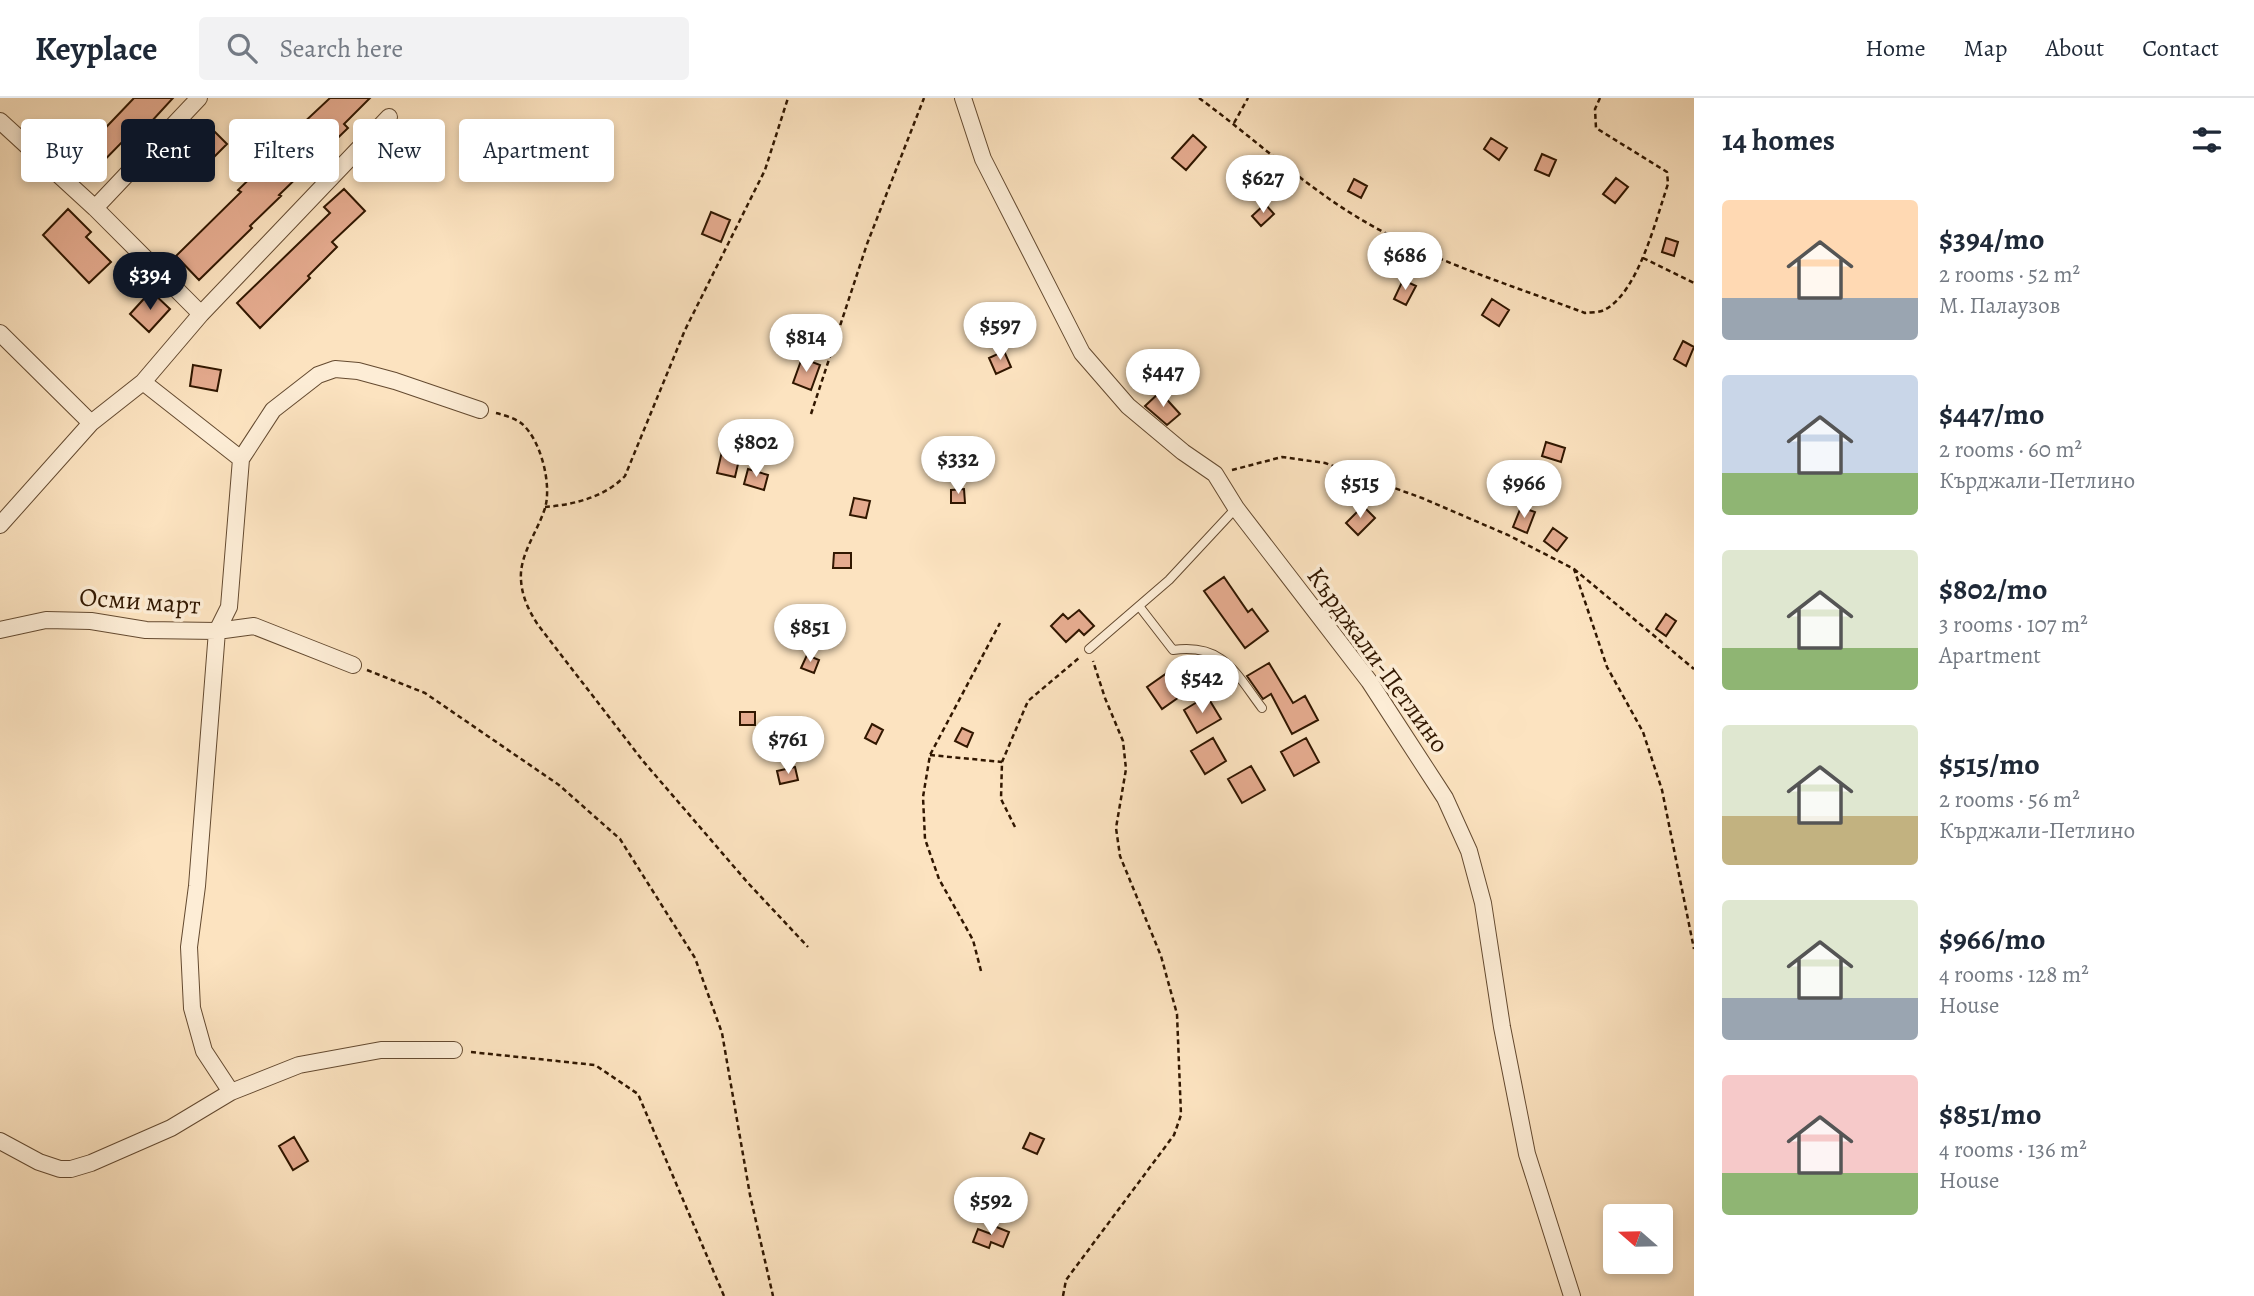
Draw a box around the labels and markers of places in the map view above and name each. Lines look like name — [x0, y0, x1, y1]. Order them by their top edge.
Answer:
pin: $627 — [1222, 156, 1304, 215]
pin: $686 — [1364, 232, 1446, 292]
pin: $394 — [109, 252, 191, 312]
pin: $597 — [959, 302, 1041, 362]
pin: $814 — [765, 314, 847, 374]
pin: $447 — [1122, 350, 1204, 409]
pin: $802 — [715, 420, 797, 479]
pin: $332 — [917, 436, 999, 496]
pin: $515 — [1319, 460, 1401, 520]
pin: $966 — [1483, 460, 1565, 520]
pin: $851 — [769, 604, 851, 664]
pin: $542 — [1161, 656, 1243, 715]
pin: $761 — [747, 716, 829, 776]
pin: $592 — [950, 1178, 1032, 1237]

